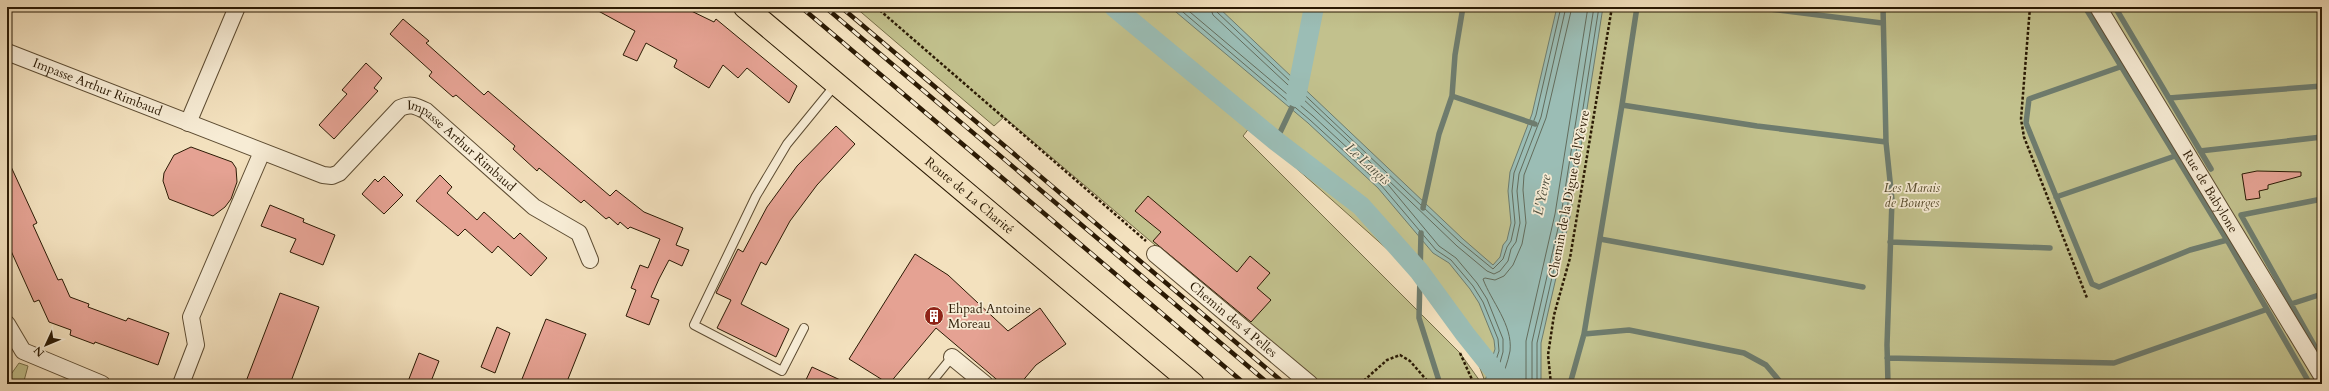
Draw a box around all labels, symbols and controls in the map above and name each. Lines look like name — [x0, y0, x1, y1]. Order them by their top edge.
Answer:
street label: Impasse Arthur Rimbaud — [30, 54, 165, 120]
street label: Impasse Arthur Rimbaud — [407, 96, 520, 196]
street label: Chemin de la Digue de l'Yèvre — [1544, 108, 1594, 279]
water label: Le Langis — [1341, 139, 1395, 189]
street label: Rue de Babylone — [2178, 147, 2242, 237]
street label: Route de La Charité — [921, 153, 1018, 238]
water label: L'Yèvre — [1528, 172, 1556, 217]
park label: Les Marais de Bourges — [1884, 179, 1941, 212]
street label: Chemin des 4 Pelles — [1185, 277, 1281, 362]
place label: Ehpad Antoine Moreau — [948, 300, 1031, 333]
building icon: Ehpad Antoine Moreau — [923, 305, 945, 327]
north arrow — [26, 325, 66, 365]
text: N — [30, 343, 48, 360]

